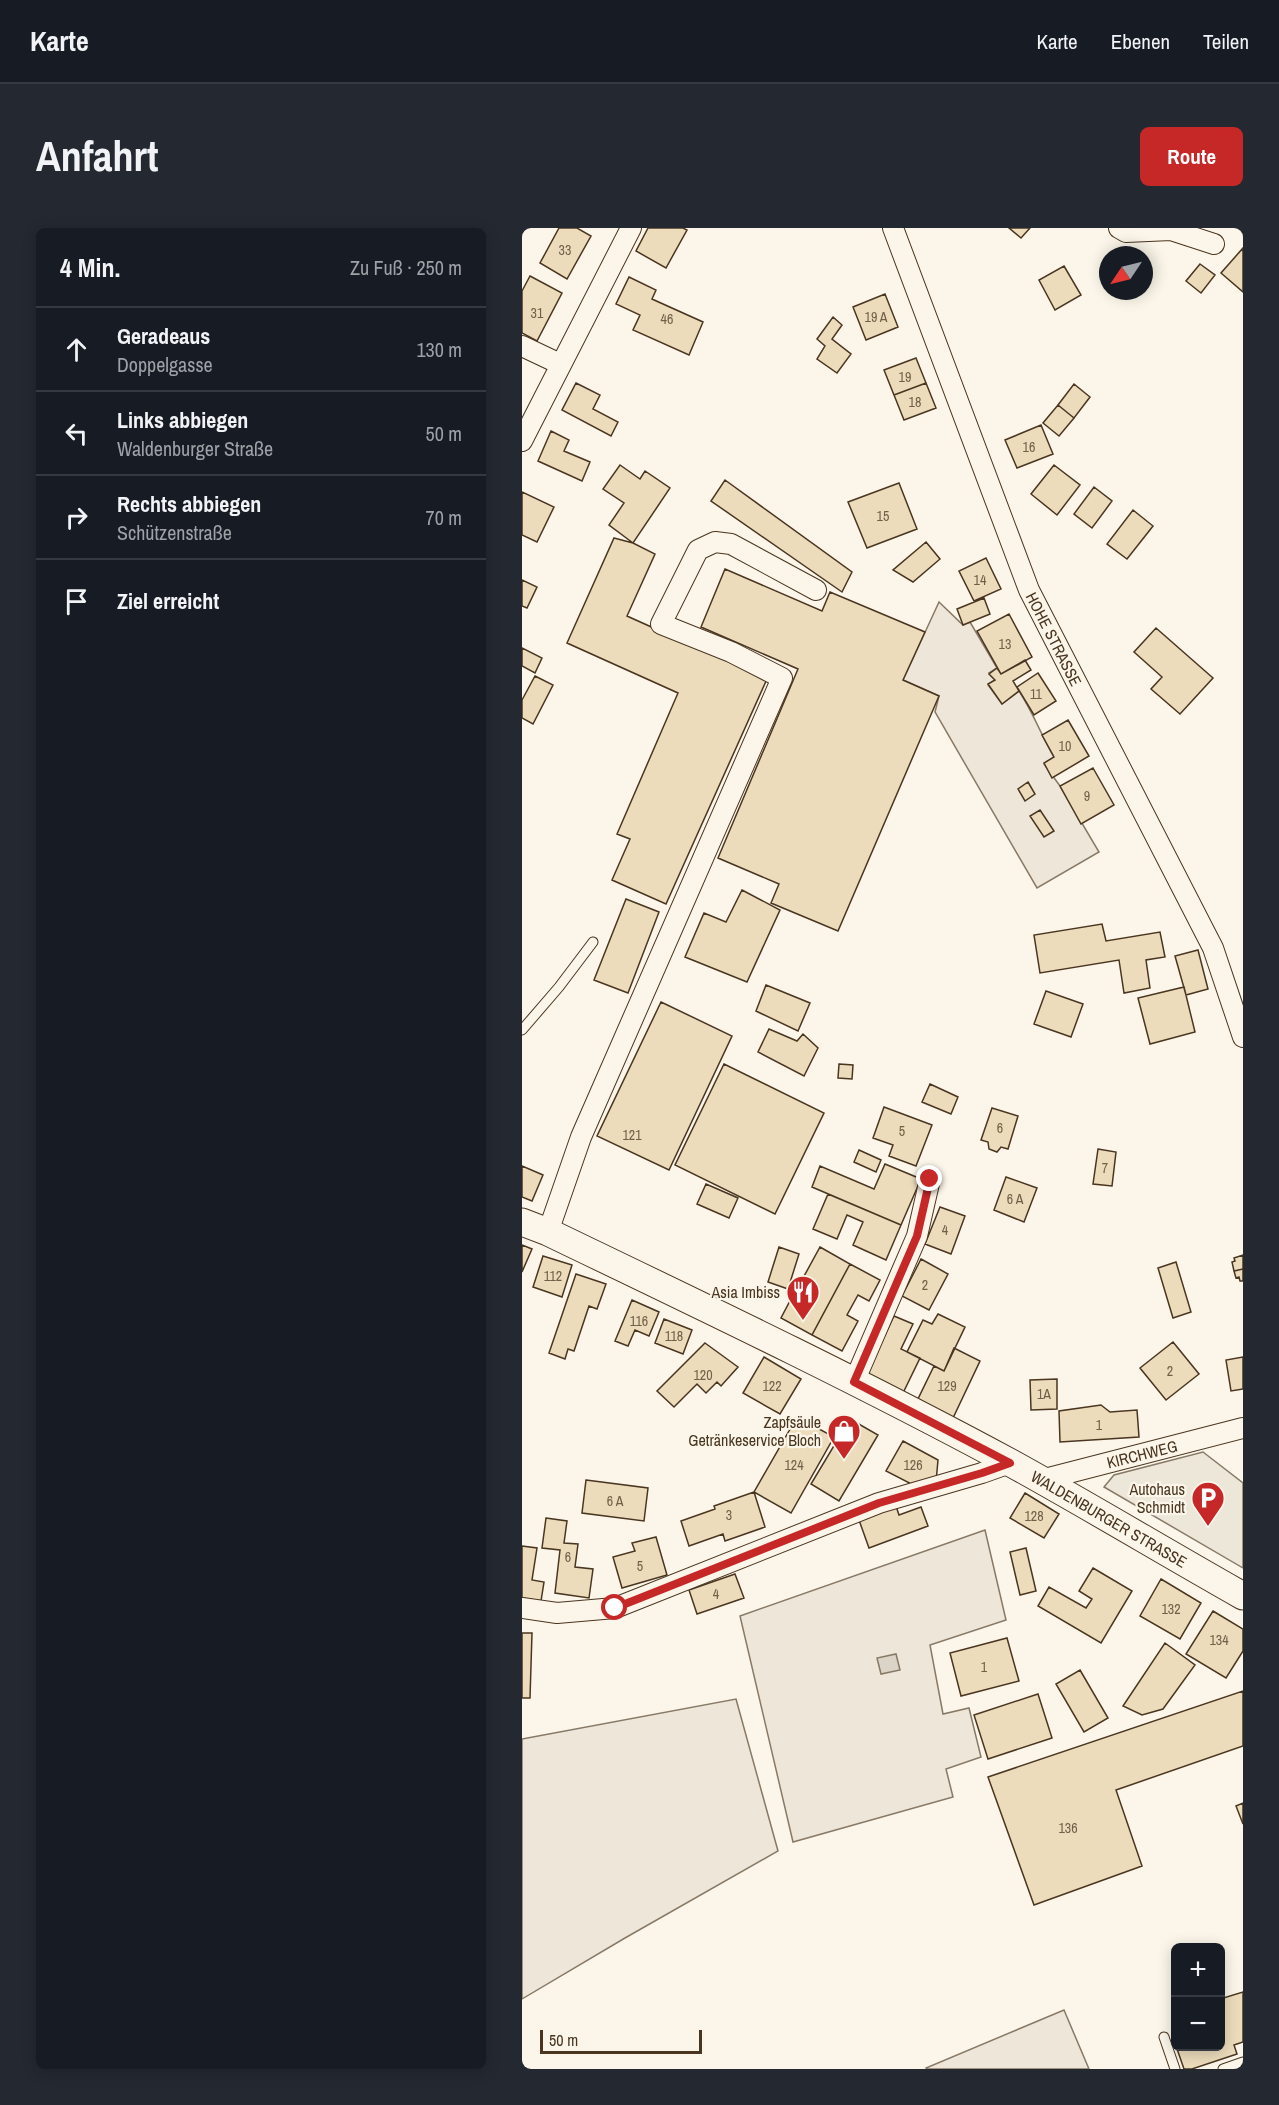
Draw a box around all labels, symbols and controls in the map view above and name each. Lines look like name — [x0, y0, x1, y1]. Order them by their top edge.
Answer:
text: Karte — [30, 22, 89, 60]
text: Karte — [1037, 27, 1078, 56]
text: Ebenen — [1111, 27, 1170, 56]
text: Teilen — [1203, 27, 1249, 56]
button: Route — [1140, 127, 1243, 186]
text: Anfahrt — [36, 128, 158, 184]
house number: 33 — [559, 241, 571, 259]
north arrow — [1099, 246, 1153, 300]
text: 4 Min. — [60, 250, 120, 285]
text: Zu Fuß · 250 m — [350, 254, 462, 281]
house number: 31 — [531, 304, 544, 322]
house number: 19 A — [865, 308, 888, 326]
house number: 46 — [661, 310, 673, 328]
text: Geradeaus — [117, 321, 210, 351]
icon: ahead — [60, 333, 93, 366]
text: 130 m — [416, 336, 462, 363]
text: Doppelgasse — [117, 351, 213, 378]
house number: 19 — [899, 368, 911, 386]
house number: 18 — [909, 393, 921, 411]
text: Links abbiegen — [117, 405, 248, 435]
icon: left — [60, 417, 93, 450]
text: 50 m — [426, 420, 462, 447]
text: Waldenburger Straße — [117, 435, 273, 462]
house number: 16 — [1023, 438, 1035, 456]
text: Rechts abbiegen — [117, 489, 261, 519]
icon: right — [60, 501, 93, 534]
text: 70 m — [426, 504, 462, 531]
house number: 15 — [877, 507, 889, 525]
text: Schützenstraße — [117, 519, 232, 546]
house number: 14 — [974, 571, 987, 589]
icon: arrive — [60, 585, 93, 618]
text: Ziel erreicht — [117, 586, 219, 616]
street label: HOHE STRASSE — [1021, 588, 1087, 690]
house number: 13 — [999, 635, 1011, 653]
house number: 11 — [1030, 685, 1043, 703]
house number: 10 — [1059, 737, 1071, 755]
house number: 9 — [1084, 787, 1090, 805]
house number: 6 — [997, 1119, 1003, 1137]
house number: 5 — [899, 1122, 905, 1140]
house number: 121 — [622, 1126, 642, 1144]
house number: 7 — [1102, 1159, 1108, 1177]
route end — [916, 1165, 942, 1191]
house number: 6 A — [1007, 1190, 1024, 1208]
house number: 4 — [942, 1221, 949, 1239]
house number: 112 — [544, 1267, 562, 1285]
restaurant icon: Asia Imbiss — [785, 1274, 821, 1321]
house number: 2 — [922, 1276, 928, 1294]
place label: Asia Imbiss — [710, 1281, 780, 1303]
house number: 116 — [630, 1312, 648, 1330]
house number: 118 — [665, 1327, 683, 1345]
house number: 2 — [1167, 1362, 1173, 1380]
house number: 120 — [693, 1366, 713, 1384]
house number: 122 — [762, 1377, 782, 1395]
house number: 129 — [937, 1377, 957, 1395]
house number: 1A — [1037, 1385, 1051, 1403]
place label: Zapfsäule Getränkeservice Bloch — [688, 1411, 821, 1451]
shop icon: Zapfsäule Getränkeservice Bloch — [826, 1413, 862, 1460]
house number: 1 — [1096, 1416, 1103, 1434]
street label: KIRCHWEG — [1104, 1435, 1180, 1473]
house number: 124 — [784, 1456, 804, 1474]
house number: 126 — [903, 1456, 923, 1474]
street label: WALDENBURGER STRASSE — [1027, 1465, 1191, 1573]
place label: Autohaus Schmidt — [1129, 1478, 1185, 1518]
parking icon: Autohaus Schmidt — [1190, 1480, 1226, 1527]
house number: 6 A — [607, 1492, 624, 1510]
house number: 3 — [726, 1506, 732, 1524]
house number: 128 — [1024, 1507, 1044, 1525]
house number: 6 — [565, 1548, 571, 1566]
house number: 5 — [637, 1557, 643, 1575]
house number: 4 — [713, 1585, 720, 1603]
route start — [601, 1594, 627, 1620]
house number: 132 — [1161, 1600, 1181, 1618]
house number: 134 — [1209, 1631, 1229, 1649]
house number: 1 — [981, 1658, 988, 1676]
house number: 136 — [1058, 1819, 1078, 1837]
map controls — [1171, 1943, 1225, 2051]
button: + — [1171, 1943, 1225, 1997]
button: − — [1171, 1997, 1225, 2051]
scale bar — [540, 2027, 702, 2054]
text: 50 m — [549, 2029, 578, 2051]

